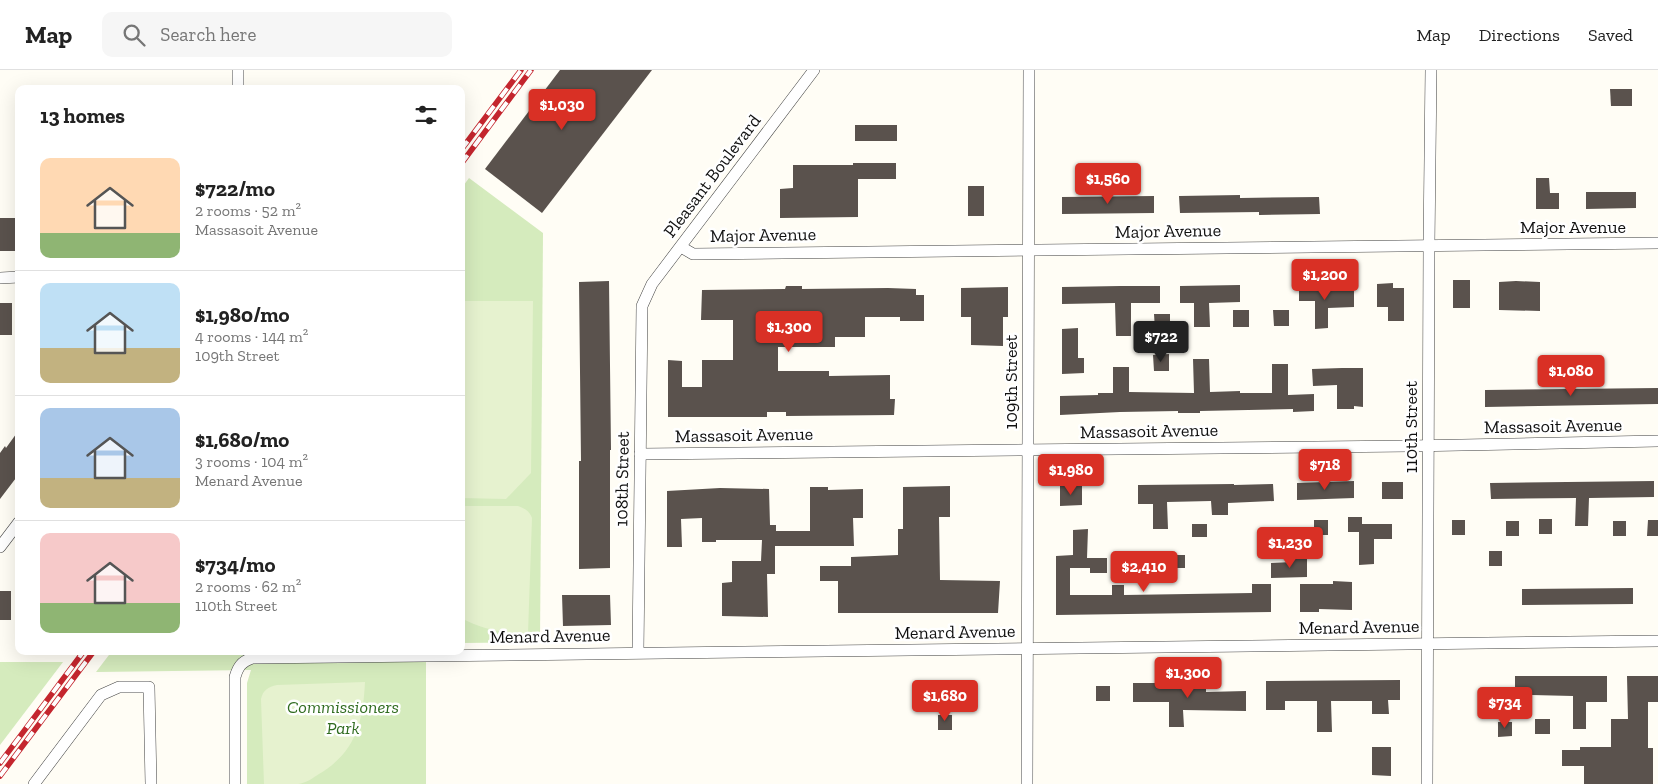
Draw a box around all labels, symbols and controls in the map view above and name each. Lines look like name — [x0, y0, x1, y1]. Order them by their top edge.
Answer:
search box — [102, 12, 452, 57]
text: Map — [25, 20, 72, 49]
icon: search — [120, 21, 148, 49]
text: Search here — [160, 23, 257, 46]
text: Map — [1416, 24, 1451, 46]
text: Directions — [1479, 24, 1560, 46]
text: Saved — [1588, 24, 1633, 46]
pin: $1,030 — [521, 88, 603, 131]
text: $1,030 — [540, 95, 584, 114]
icon: filters — [412, 101, 440, 129]
text: 13 homes — [40, 103, 125, 128]
street label: Pleasant Boulevard — [659, 110, 765, 242]
pin: $1,560 — [1067, 162, 1149, 205]
text: $1,560 — [1086, 169, 1130, 188]
text: $722/mo — [195, 176, 275, 201]
icon: home — [80, 178, 140, 238]
text: 2 rooms · 52 m² — [195, 201, 301, 220]
street label: Major Avenue — [1520, 216, 1626, 238]
street label: Major Avenue — [1115, 219, 1221, 243]
text: Massasoit Avenue — [195, 220, 318, 239]
street label: Major Avenue — [710, 223, 816, 247]
pin: $1,200 — [1284, 258, 1366, 301]
text: $1,200 — [1303, 265, 1347, 284]
text: $1,980/mo — [195, 302, 290, 327]
icon: home — [80, 303, 140, 363]
pin: $1,300 — [748, 310, 830, 353]
text: $1,300 — [767, 317, 811, 336]
pin: $722 — [1131, 320, 1191, 363]
text: 4 rooms · 144 m² — [195, 327, 308, 346]
text: $722 — [1145, 327, 1177, 346]
street label: 109th Street — [1000, 334, 1022, 429]
text: 109th Street — [195, 346, 279, 365]
pin: $1,080 — [1530, 354, 1612, 397]
text: $1,080 — [1549, 361, 1593, 380]
street label: 110th Street — [1400, 381, 1422, 473]
street label: Massasoit Avenue — [1484, 414, 1622, 438]
street label: Massasoit Avenue — [1080, 419, 1218, 443]
street label: Massasoit Avenue — [675, 423, 813, 447]
text: $1,680/mo — [195, 427, 289, 452]
icon: home — [80, 428, 140, 488]
street label: 108th Street — [610, 431, 634, 527]
pin: $718 — [1295, 448, 1355, 491]
text: 3 rooms · 104 m² — [195, 452, 308, 471]
pin: $1,980 — [1030, 454, 1112, 496]
text: $718 — [1310, 455, 1340, 474]
text: $1,980 — [1049, 460, 1093, 479]
text: Menard Avenue — [195, 471, 303, 490]
pin: $1,230 — [1249, 526, 1331, 569]
text: $1,230 — [1268, 533, 1312, 552]
pin: $2,410 — [1103, 550, 1185, 593]
text: $734/mo — [195, 552, 276, 577]
icon: home — [80, 553, 140, 613]
text: $2,410 — [1122, 557, 1166, 576]
text: 2 rooms · 62 m² — [195, 577, 301, 596]
text: 110th Street — [195, 596, 277, 615]
street label: Menard Avenue — [1298, 615, 1420, 639]
street label: Menard Avenue — [894, 620, 1016, 644]
street label: Menard Avenue — [489, 624, 611, 648]
pin: $1,300 — [1147, 656, 1229, 699]
text: $1,300 — [1166, 663, 1210, 682]
pin: $1,680 — [904, 680, 986, 722]
text: $1,680 — [923, 686, 967, 705]
pin: $734 — [1475, 686, 1535, 729]
text: $734 — [1488, 693, 1522, 712]
park label: Commissioners Park — [287, 696, 399, 739]

